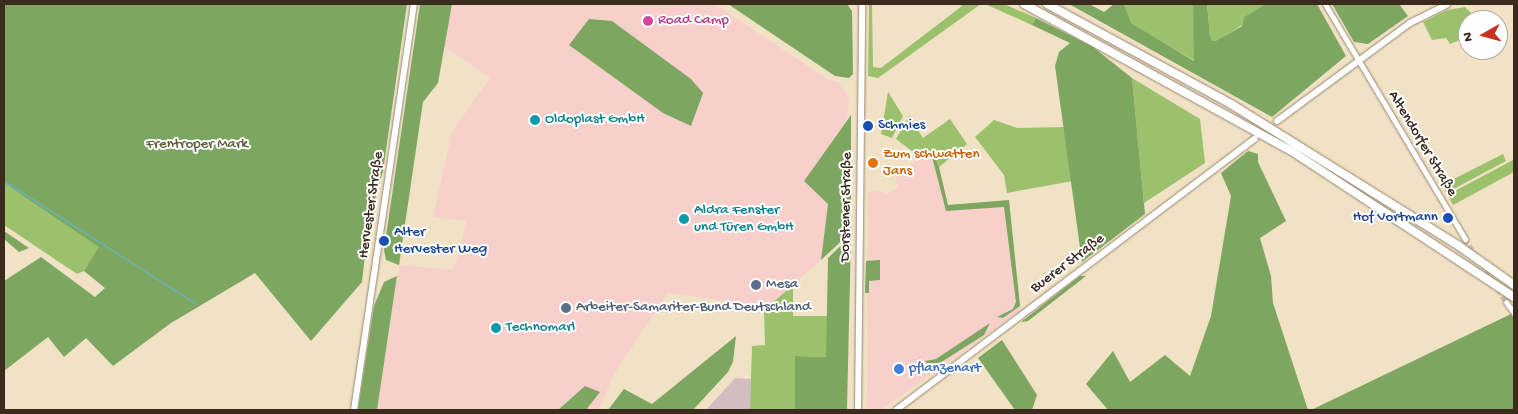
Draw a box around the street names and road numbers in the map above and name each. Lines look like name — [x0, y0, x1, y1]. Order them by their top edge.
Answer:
street label: Altendorfer Straße — [1383, 88, 1461, 200]
street label: Hervester Straße — [356, 150, 388, 260]
street label: Dorstener Straße — [837, 152, 857, 262]
street label: Buerer Straße — [1027, 230, 1109, 298]

